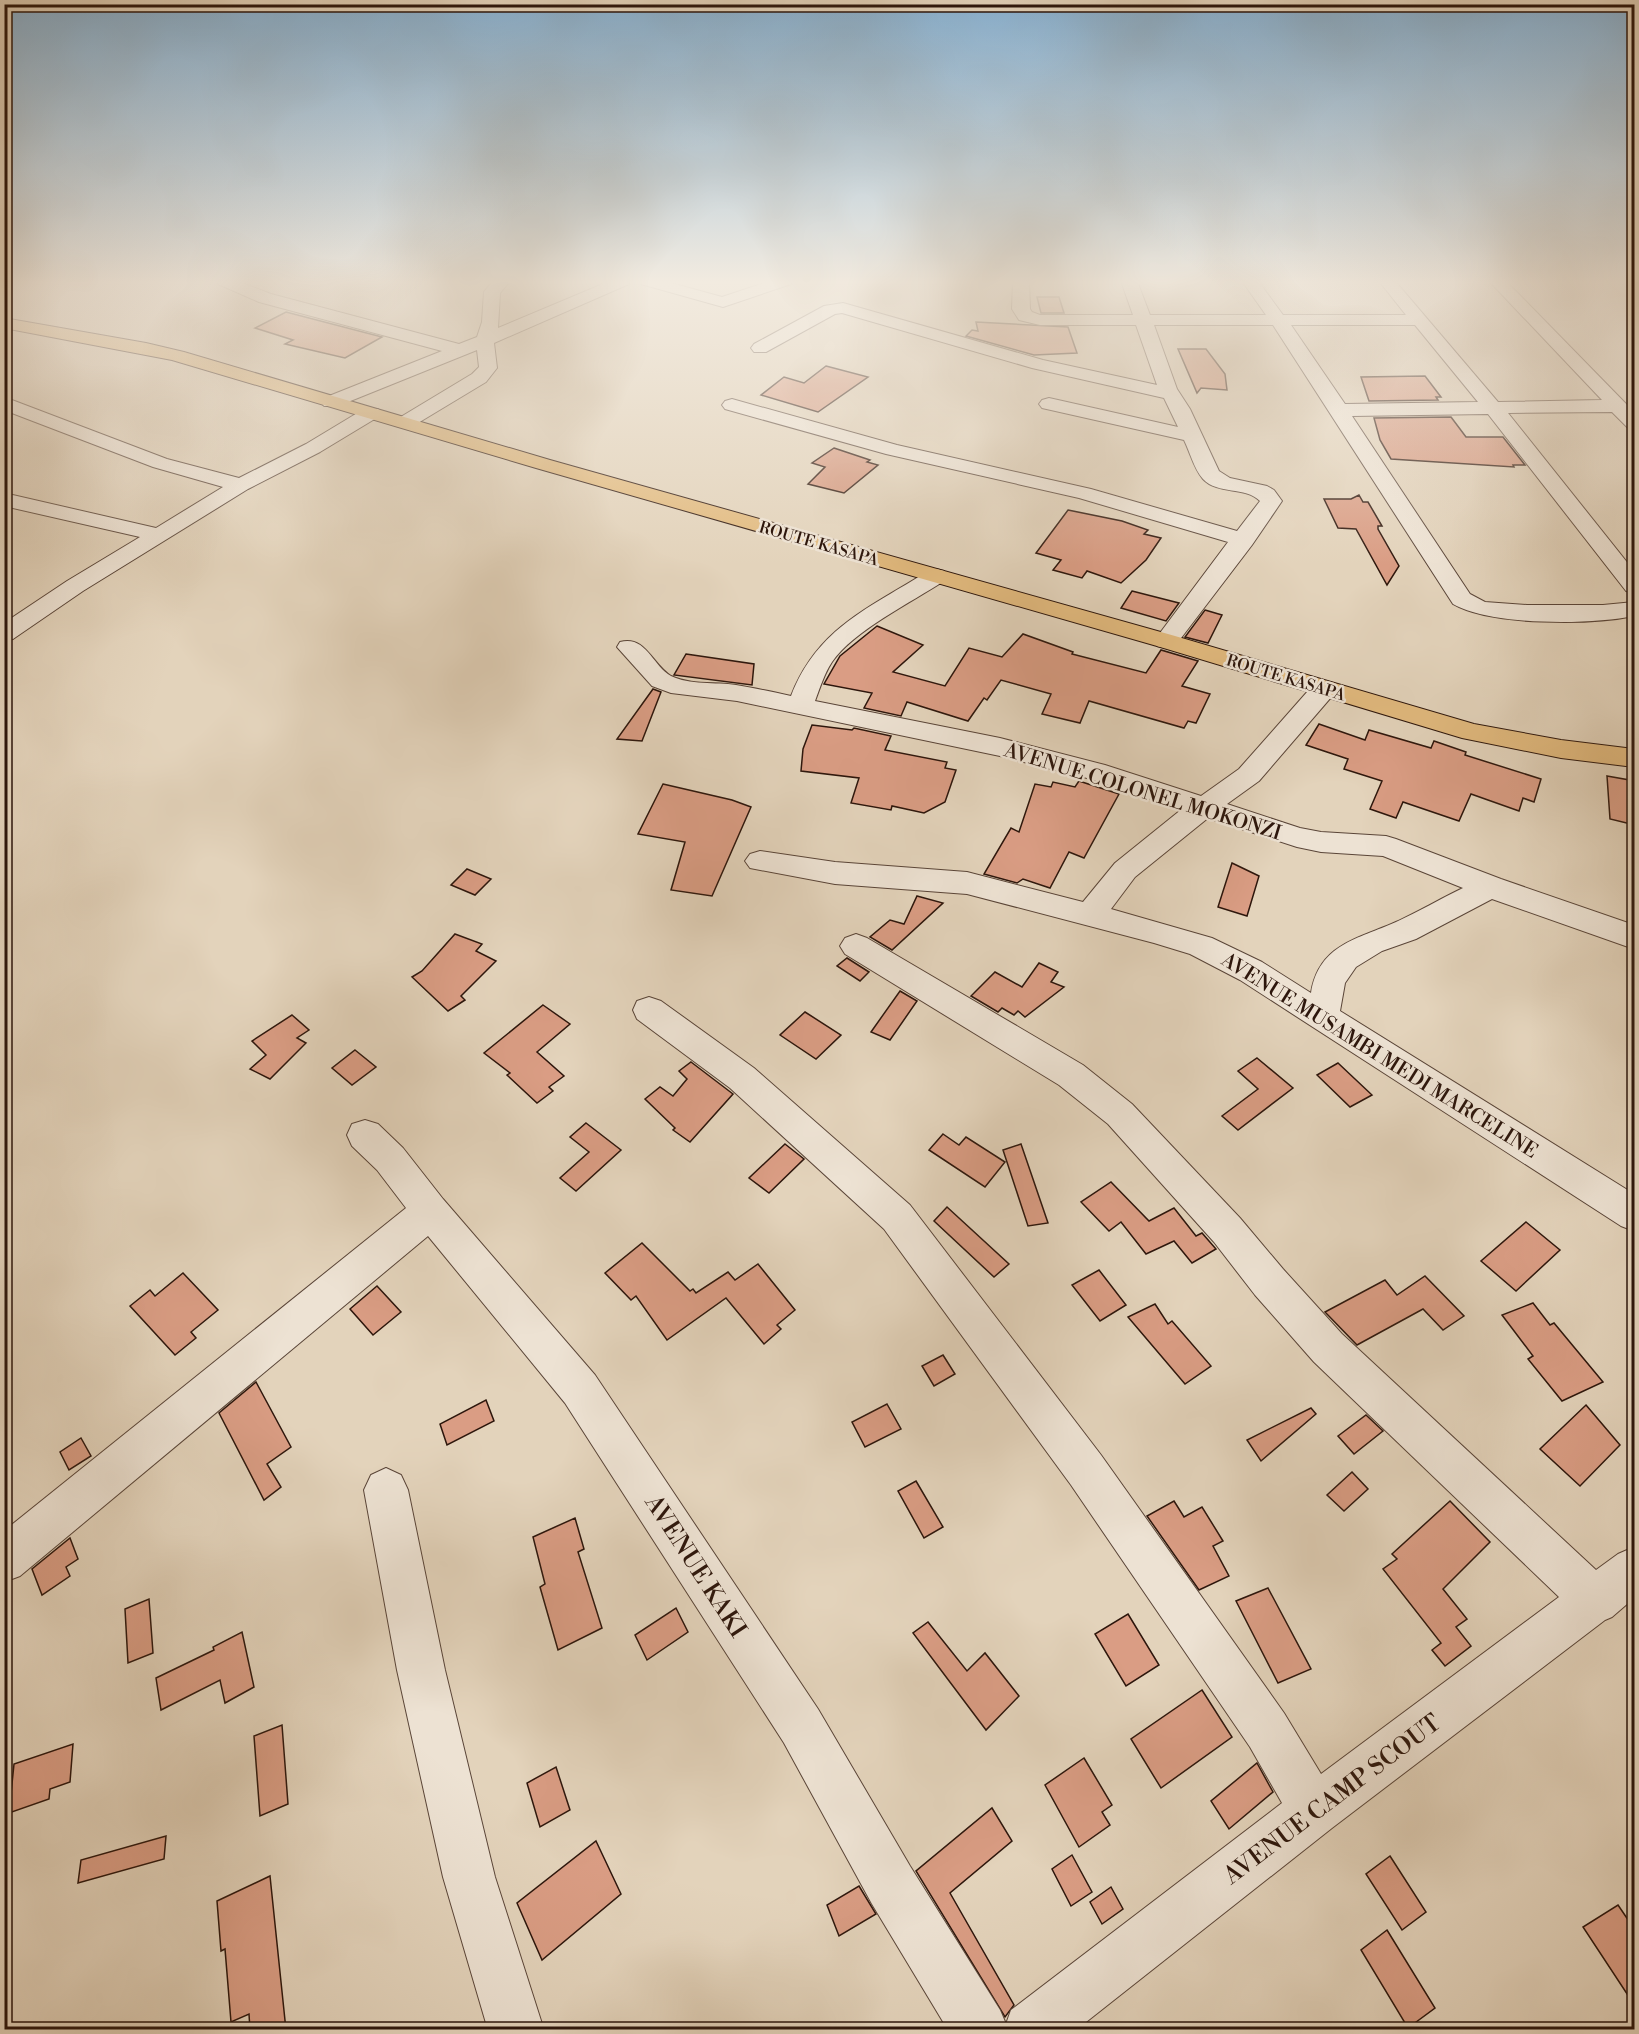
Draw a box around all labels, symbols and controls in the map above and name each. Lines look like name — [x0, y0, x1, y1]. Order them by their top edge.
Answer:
street label: ROUTE KASAPA — [757, 517, 882, 571]
street label: ROUTE KASAPA — [1224, 650, 1349, 706]
street label: AVENUE COLONEL MOKONZI — [1000, 738, 1285, 847]
street label: AVENUE MUSAMBI MEDI MARCELINE — [1216, 948, 1542, 1164]
street label: AVENUE KAKI — [637, 1489, 752, 1644]
street label: AVENUE CAMP SCOUT — [1217, 1708, 1447, 1892]

